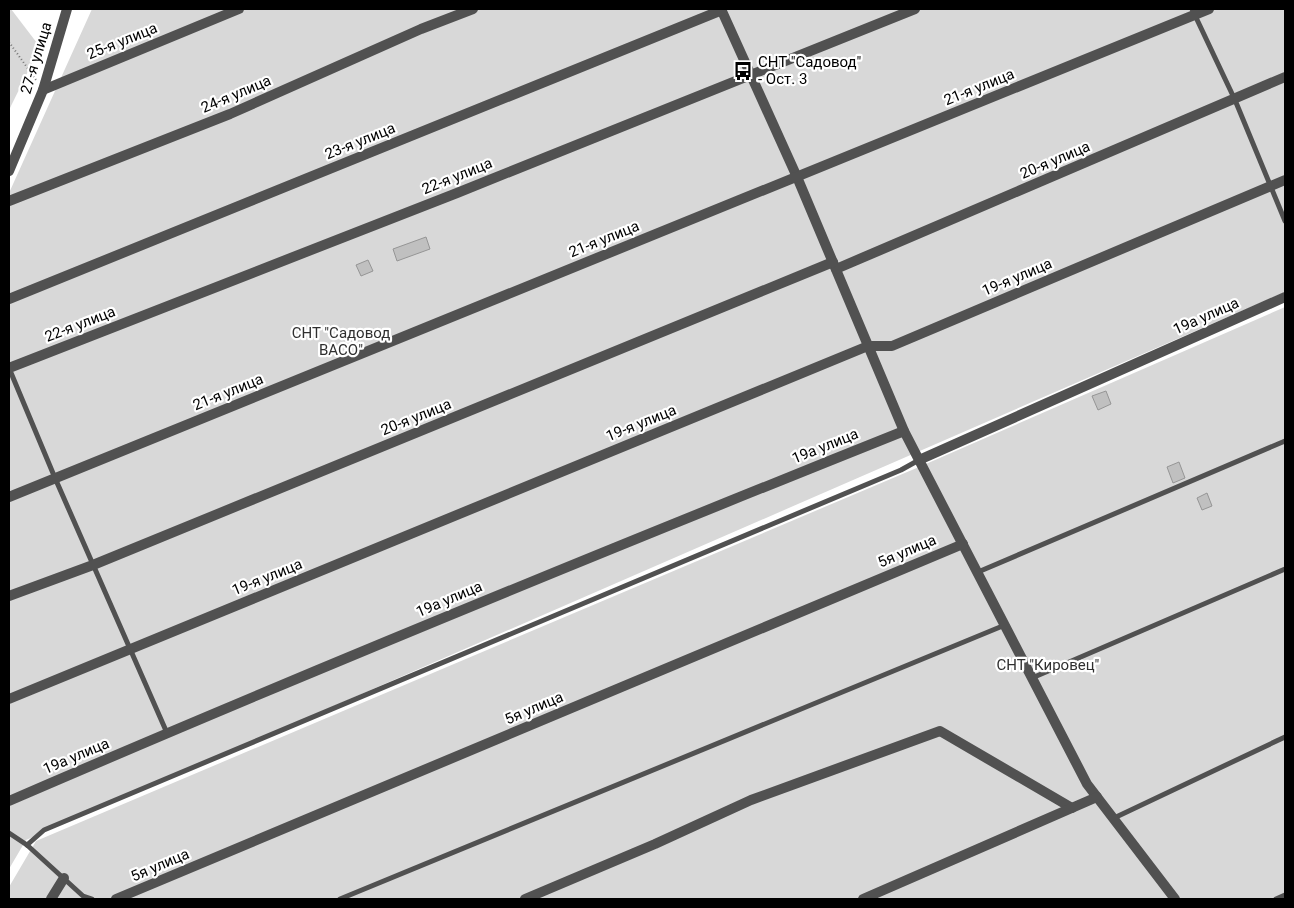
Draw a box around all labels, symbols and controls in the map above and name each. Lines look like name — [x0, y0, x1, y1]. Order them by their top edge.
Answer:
street label: 25-я улица — [84, 19, 160, 63]
street label: 27-я улица — [17, 20, 55, 96]
place label: СНТ "Садовод" - Ост. 3 — [758, 53, 862, 88]
bus stop icon: СНТ "Садовод" - Ост. 3 — [732, 60, 754, 82]
street label: 21-я улица — [941, 65, 1017, 109]
street label: 24-я улица — [198, 71, 274, 117]
street label: 23-я улица — [322, 119, 398, 163]
street label: 20-я улица — [1017, 137, 1093, 183]
street label: 22-я улица — [419, 154, 495, 198]
street label: 21-я улица — [566, 217, 642, 261]
street label: 19-я улица — [979, 254, 1055, 300]
street label: 19а улица — [1170, 294, 1242, 338]
street label: 22-я улица — [42, 302, 118, 346]
park label: СНТ "Садовод ВАСО" — [292, 324, 390, 359]
street label: 21-я улица — [190, 370, 266, 414]
street label: 20-я улица — [378, 395, 454, 439]
street label: 19-я улица — [603, 401, 679, 445]
street label: 19а улица — [789, 425, 861, 467]
street label: 5я улица — [875, 531, 939, 571]
street label: 19-я улица — [229, 555, 305, 599]
street label: 19а улица — [413, 577, 485, 621]
park label: СНТ "Кировец" — [997, 656, 1100, 674]
street label: 5я улица — [502, 688, 566, 728]
street label: 19а улица — [40, 734, 112, 778]
street label: 5я улица — [128, 845, 192, 885]

